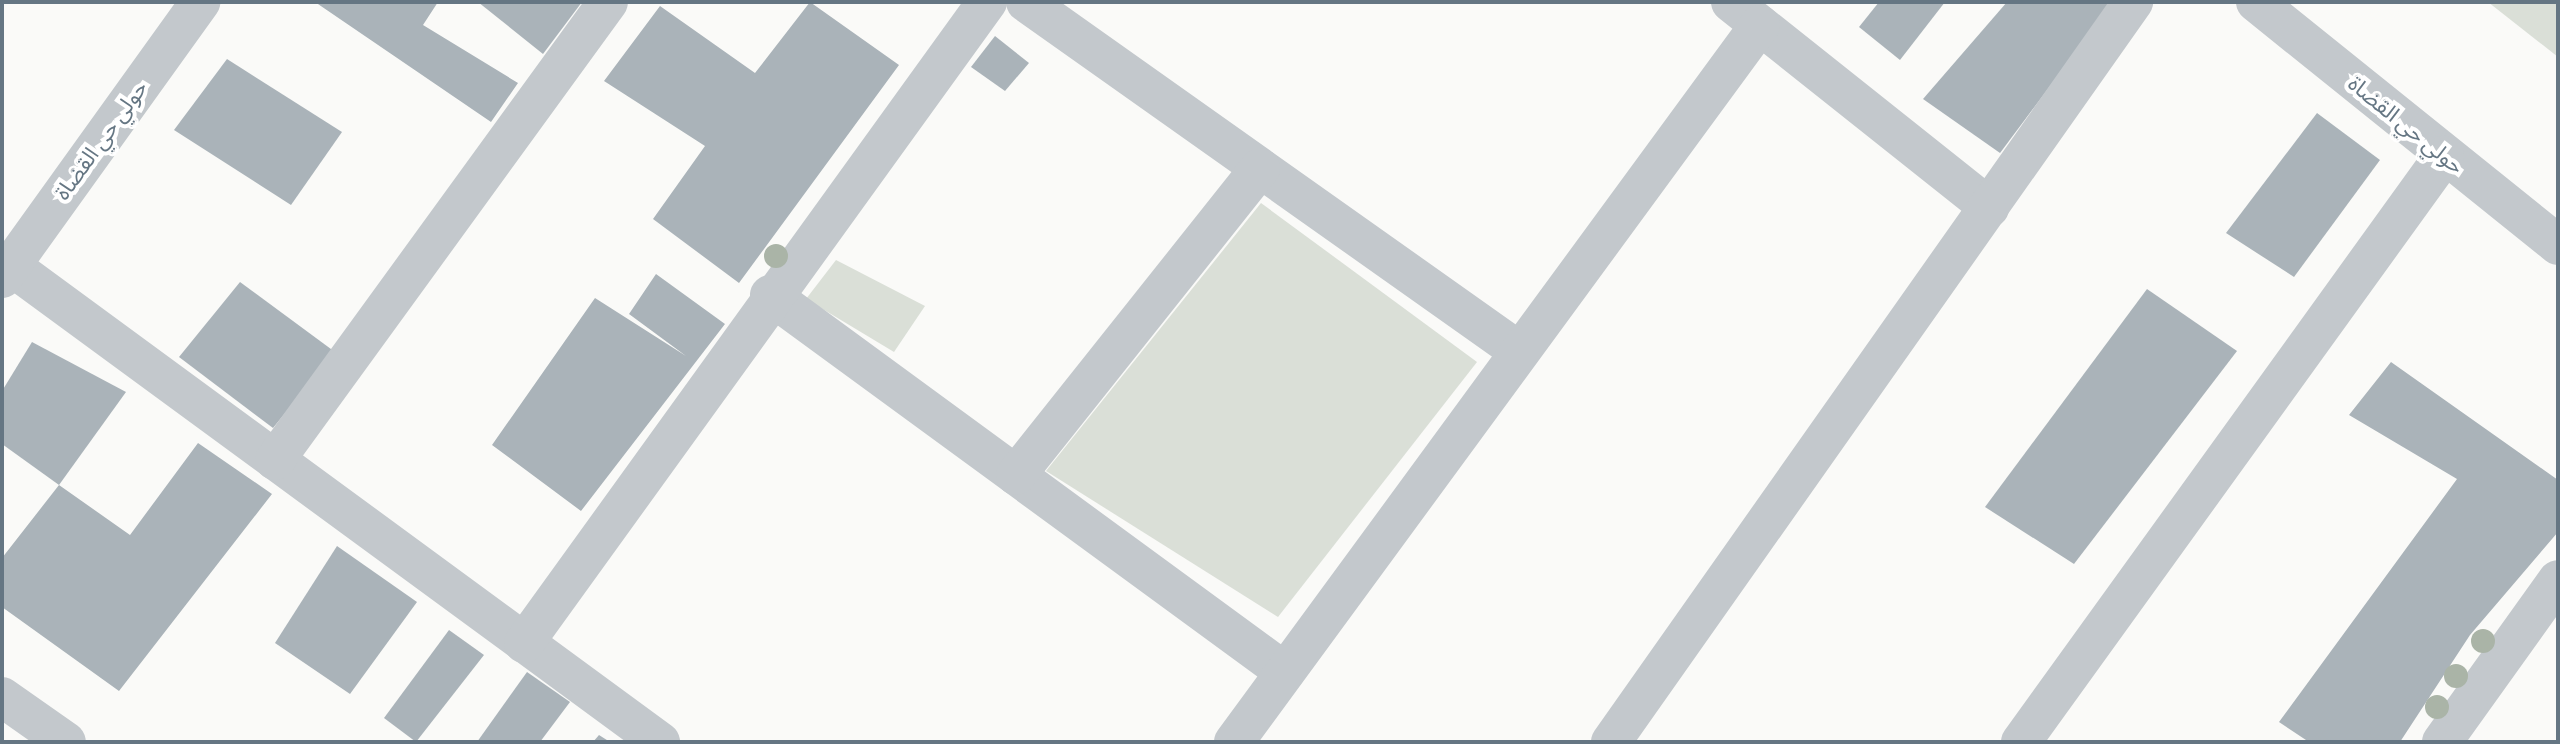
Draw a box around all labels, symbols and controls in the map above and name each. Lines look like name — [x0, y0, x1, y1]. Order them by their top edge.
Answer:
street label: حولي حي القضاة — [2343, 70, 2469, 180]
street label: حولي حي القضاة — [49, 75, 153, 205]

